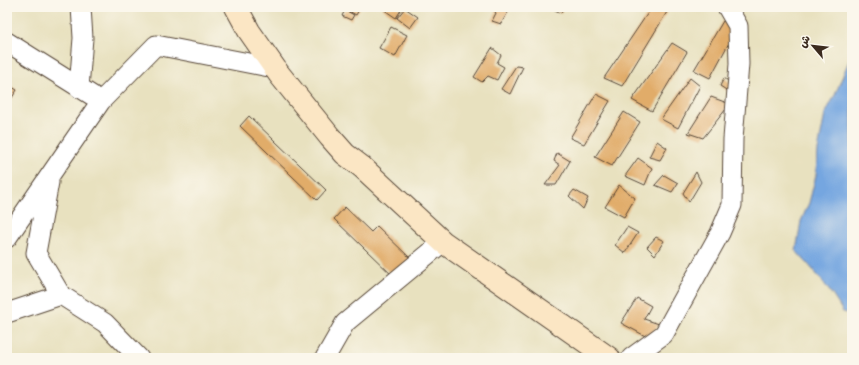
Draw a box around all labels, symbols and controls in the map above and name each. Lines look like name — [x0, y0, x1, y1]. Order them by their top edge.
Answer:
north arrow — [793, 26, 833, 66]
text: ش — [796, 33, 813, 50]

